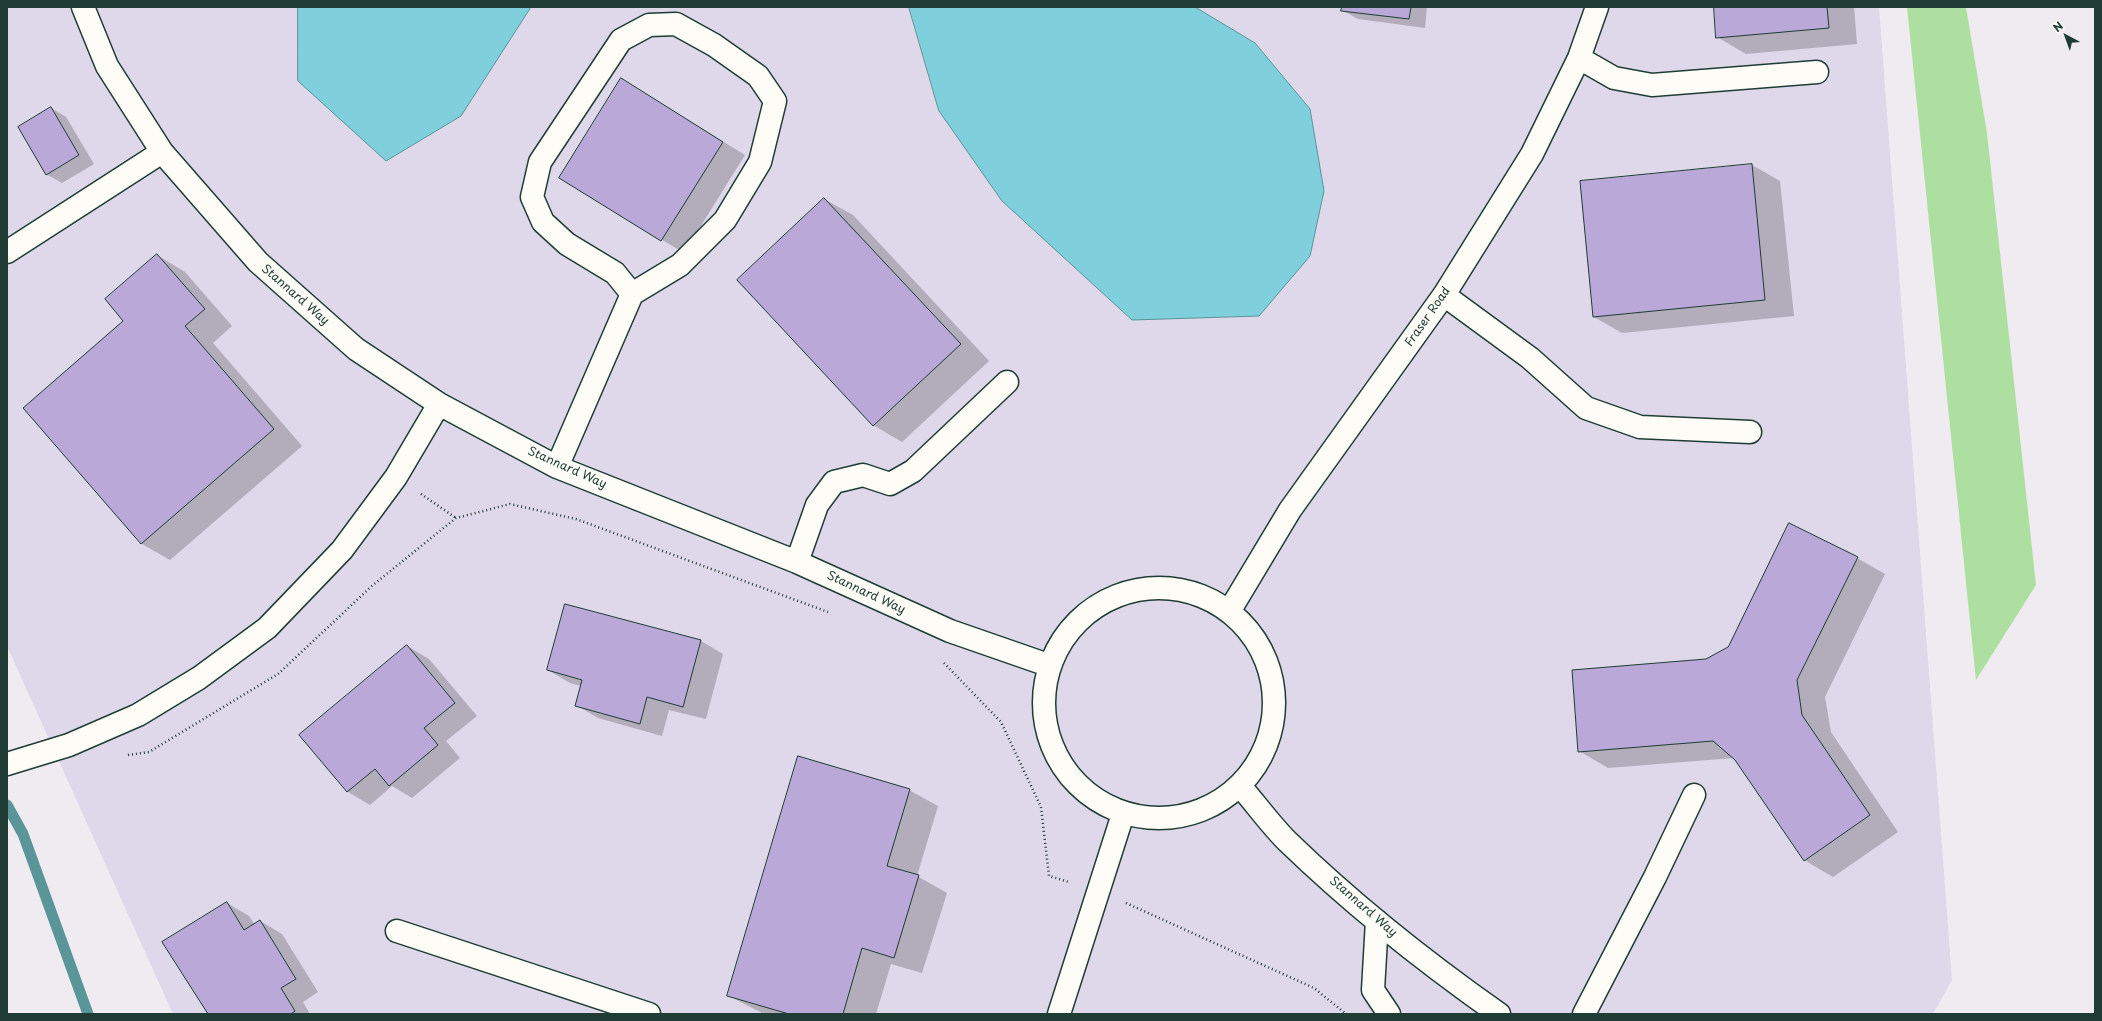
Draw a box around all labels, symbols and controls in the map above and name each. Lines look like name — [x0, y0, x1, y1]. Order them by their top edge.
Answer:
north arrow — [2046, 16, 2086, 56]
text: N — [2049, 17, 2067, 36]
street label: Stannard Way — [258, 262, 332, 328]
street label: Fraser Road — [1402, 284, 1454, 350]
street label: Stannard Way — [525, 444, 609, 492]
street label: Stannard Way — [824, 569, 908, 617]
street label: Stannard Way — [1326, 874, 1400, 940]

